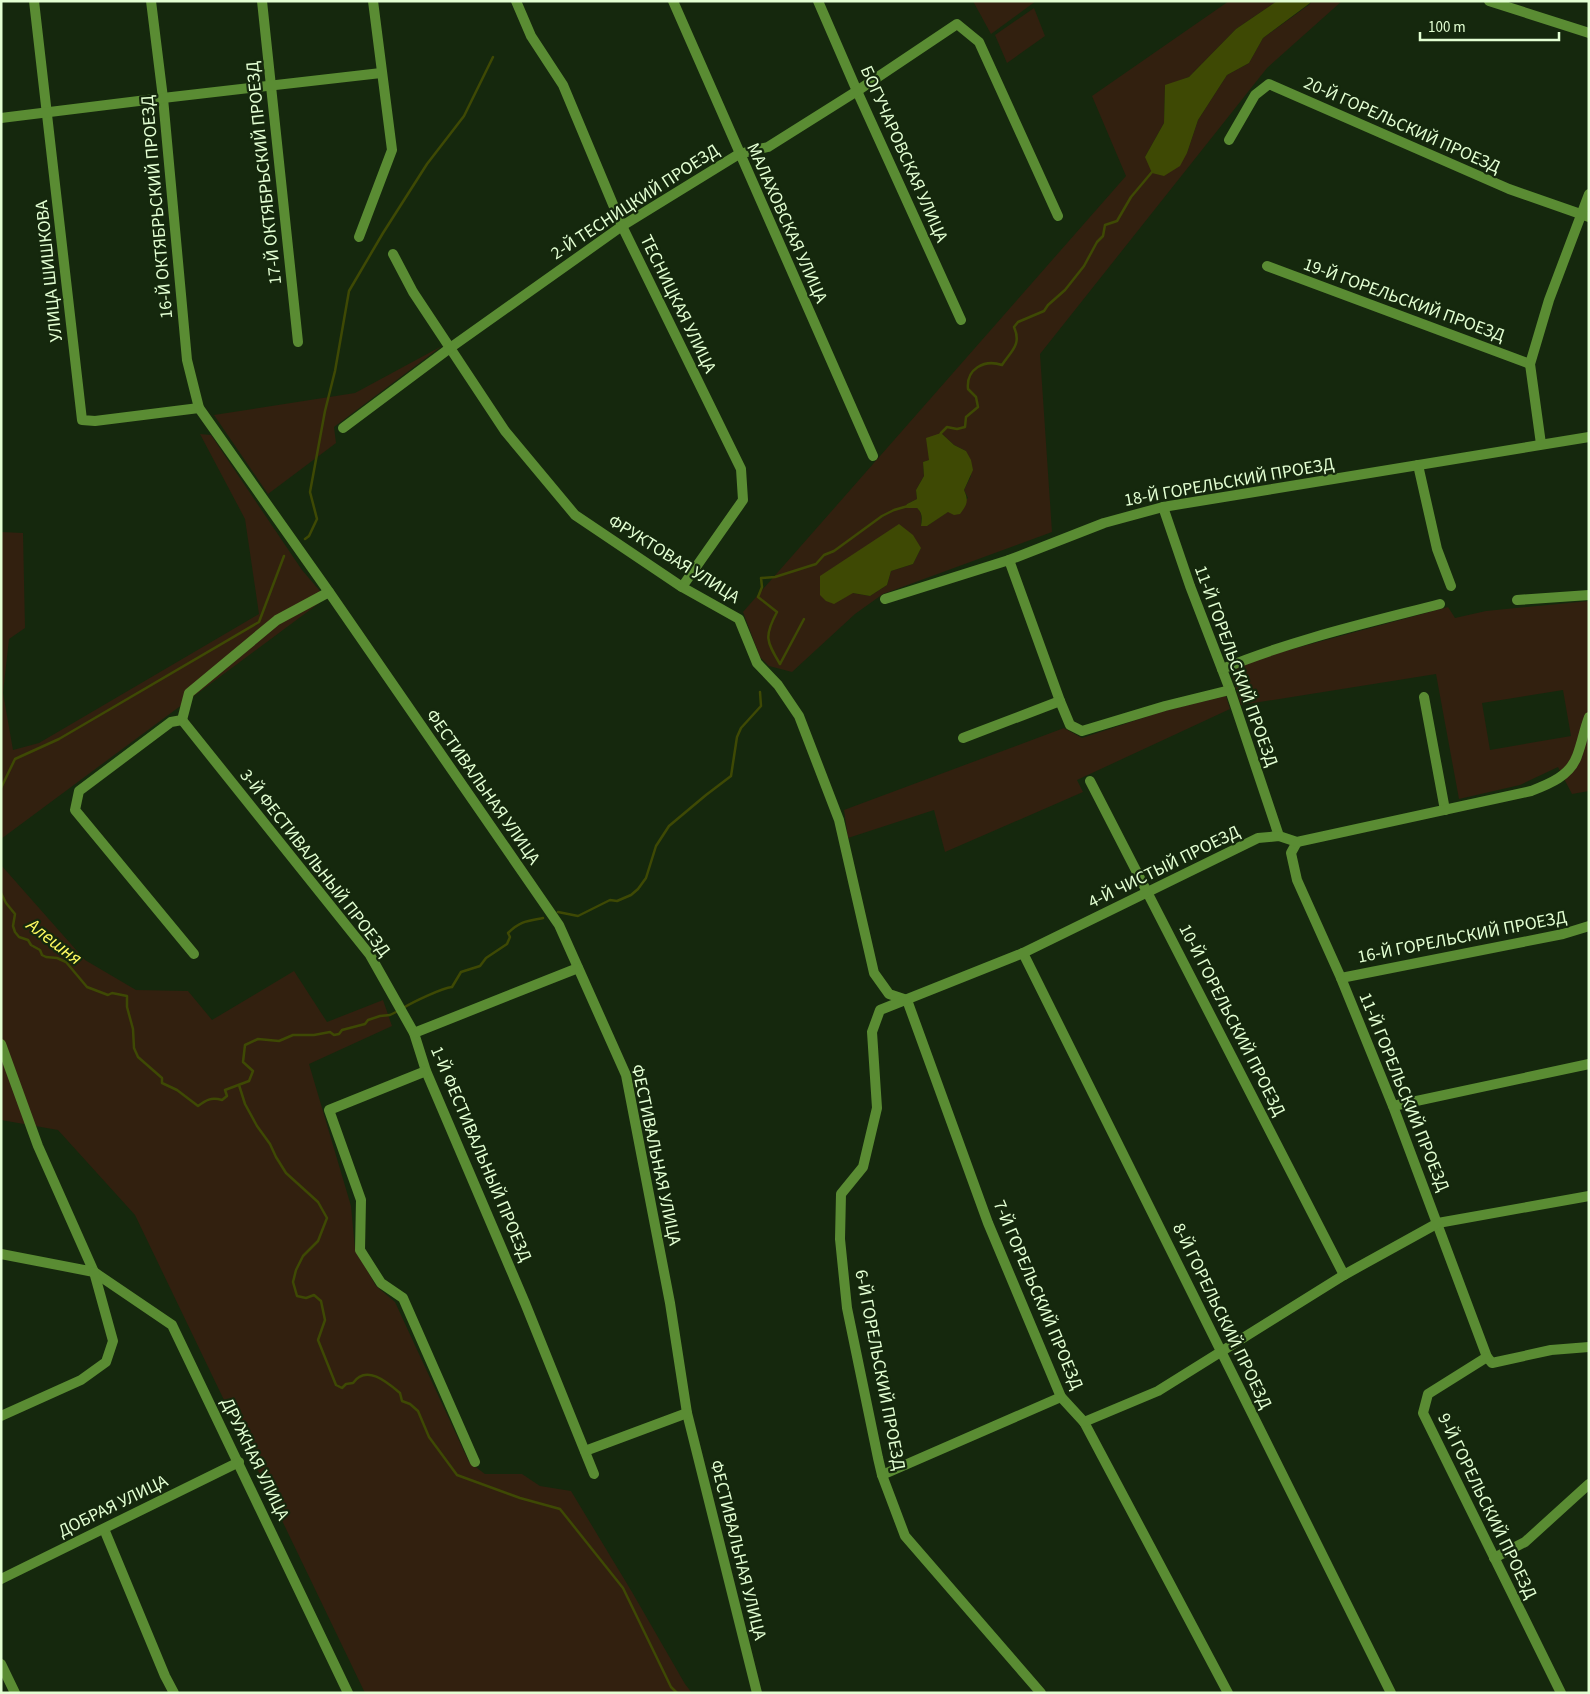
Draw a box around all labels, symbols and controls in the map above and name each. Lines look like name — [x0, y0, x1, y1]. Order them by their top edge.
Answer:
scale bar — [1420, 10, 1559, 42]
text: 100 m — [1428, 17, 1466, 38]
street label: 17-Й ОКТЯБРЬСКИЙ ПРОЕЗД — [240, 60, 288, 286]
street label: БОГУЧАРОВСКАЯ УЛИЦА — [854, 62, 954, 246]
street label: 20-Й ГОРЕЛЬСКИЙ ПРОЕЗД — [1300, 70, 1505, 180]
street label: 16-Й ОКТЯБРЬСКИЙ ПРОЕЗД — [135, 94, 179, 320]
street label: 2-Й ТЕСНИЦКИЙ ПРОЕЗД — [546, 138, 725, 266]
street label: МАЛАХОВСКАЯ УЛИЦА — [740, 139, 834, 307]
street label: УЛИЦА ШИШКОВА — [29, 199, 69, 343]
street label: ТЕСНИЦКАЯ УЛИЦА — [634, 231, 722, 378]
street label: 19-Й ГОРЕЛЬСКИЙ ПРОЕЗД — [1300, 252, 1509, 348]
street label: 18-Й ГОРЕЛЬСКИЙ ПРОЕЗД — [1122, 451, 1336, 513]
street label: ФРУКТОВАЯ УЛИЦА — [603, 508, 745, 610]
street label: 11-Й ГОРЕЛЬСКИЙ ПРОЕЗД — [1188, 562, 1284, 771]
street label: ФЕСТИВАЛЬНАЯ УЛИЦА — [420, 704, 546, 870]
street label: 3-Й ФЕСТИВАЛЬНЫЙ ПРОЕЗД — [234, 764, 397, 963]
street label: 4-Й ЧИСТЫЙ ПРОЕЗД — [1084, 819, 1245, 915]
street label: 16-Й ГОРЕЛЬСКИЙ ПРОЕЗД — [1355, 904, 1569, 970]
water label: Алешня — [20, 912, 87, 972]
street label: 10-Й ГОРЕЛЬСКИЙ ПРОЕЗД — [1173, 920, 1292, 1121]
street label: 11-Й ГОРЕЛЬСКИЙ ПРОЕЗД — [1353, 989, 1456, 1196]
street label: 1-Й ФЕСТИВАЛЬНЫЙ ПРОЕЗД — [424, 1042, 538, 1266]
street label: ФЕСТИВАЛЬНАЯ УЛИЦА — [625, 1062, 687, 1248]
street label: 7-Й ГОРЕЛЬСКИЙ ПРОЕЗД — [987, 1196, 1090, 1394]
street label: 8-Й ГОРЕЛЬСКИЙ ПРОЕЗД — [1166, 1219, 1278, 1414]
street label: 6-Й ГОРЕЛЬСКИЙ ПРОЕЗД — [848, 1268, 912, 1473]
street label: ДРУЖНАЯ УЛИЦА — [214, 1393, 296, 1525]
street label: 9-Й ГОРЕЛЬСКИЙ ПРОЕЗД — [1431, 1409, 1543, 1604]
street label: ФЕСТИВАЛЬНАЯ УЛИЦА — [704, 1457, 773, 1643]
street label: ДОБРАЯ УЛИЦА — [54, 1468, 172, 1543]

